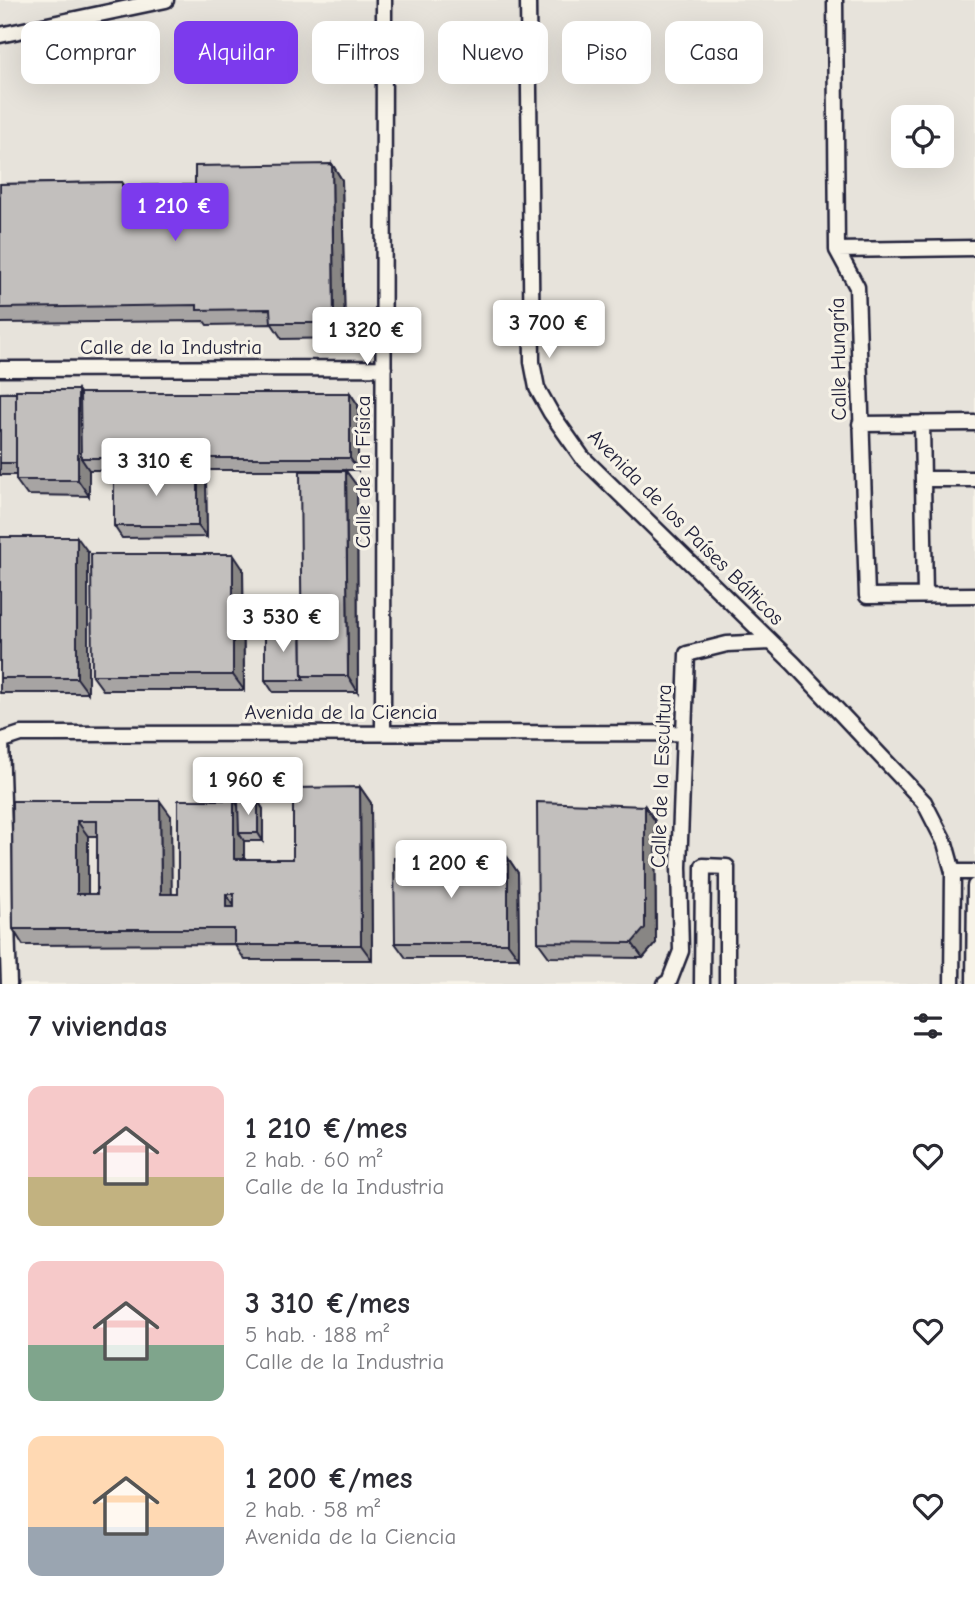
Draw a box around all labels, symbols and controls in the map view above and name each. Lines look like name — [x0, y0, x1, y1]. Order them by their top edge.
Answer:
chip: Comprar — [21, 21, 160, 84]
chip: Alquilar — [174, 21, 298, 84]
chip: Filtros — [312, 21, 424, 84]
chip: Nuevo — [438, 21, 548, 84]
chip: Piso — [562, 21, 651, 84]
chip: Casa — [665, 21, 763, 84]
map controls — [891, 105, 954, 168]
button: locate — [891, 105, 954, 168]
pin: 1 210 € — [110, 184, 240, 243]
text: 1 210 € — [138, 192, 212, 219]
street label: Calle Hungría — [825, 297, 851, 421]
pin: 3 700 € — [484, 300, 614, 360]
pin: 1 320 € — [302, 308, 432, 367]
text: 3 700 € — [509, 309, 589, 336]
text: 1 320 € — [328, 316, 406, 343]
street label: Calle de la Industria — [80, 335, 262, 359]
street label: Calle de la Física — [351, 396, 375, 548]
street label: Avenida de los Países Bálticos — [583, 424, 789, 630]
pin: 3 310 € — [91, 438, 221, 498]
text: 3 310 € — [117, 447, 195, 474]
pin: 3 530 € — [218, 594, 348, 654]
text: 3 530 € — [243, 603, 323, 630]
street label: Calle de la Escultura — [646, 684, 676, 868]
street label: Avenida de la Ciencia — [244, 700, 438, 724]
pin: 1 960 € — [183, 758, 313, 817]
text: 1 960 € — [209, 766, 287, 793]
pin: 1 200 € — [386, 841, 516, 900]
text: 1 200 € — [411, 849, 491, 876]
icon: filters — [909, 1007, 947, 1045]
text: 7 viviendas — [28, 1009, 167, 1044]
text: 1 210 €/mes — [245, 1111, 407, 1146]
icon: home — [84, 1114, 168, 1198]
icon: heart — [909, 1137, 947, 1175]
text: 2 hab. · 60 m² — [245, 1146, 382, 1173]
text: Calle de la Industria — [245, 1173, 444, 1200]
text: 3 310 €/mes — [245, 1286, 410, 1321]
icon: home — [84, 1289, 168, 1373]
icon: heart — [909, 1312, 947, 1350]
text: 5 hab. · 188 m² — [245, 1321, 389, 1348]
text: Calle de la Industria — [245, 1348, 444, 1375]
text: 1 200 €/mes — [245, 1461, 413, 1496]
icon: home — [84, 1464, 168, 1548]
icon: heart — [909, 1487, 947, 1525]
text: 2 hab. · 58 m² — [245, 1496, 380, 1523]
text: Avenida de la Ciencia — [245, 1523, 456, 1550]

